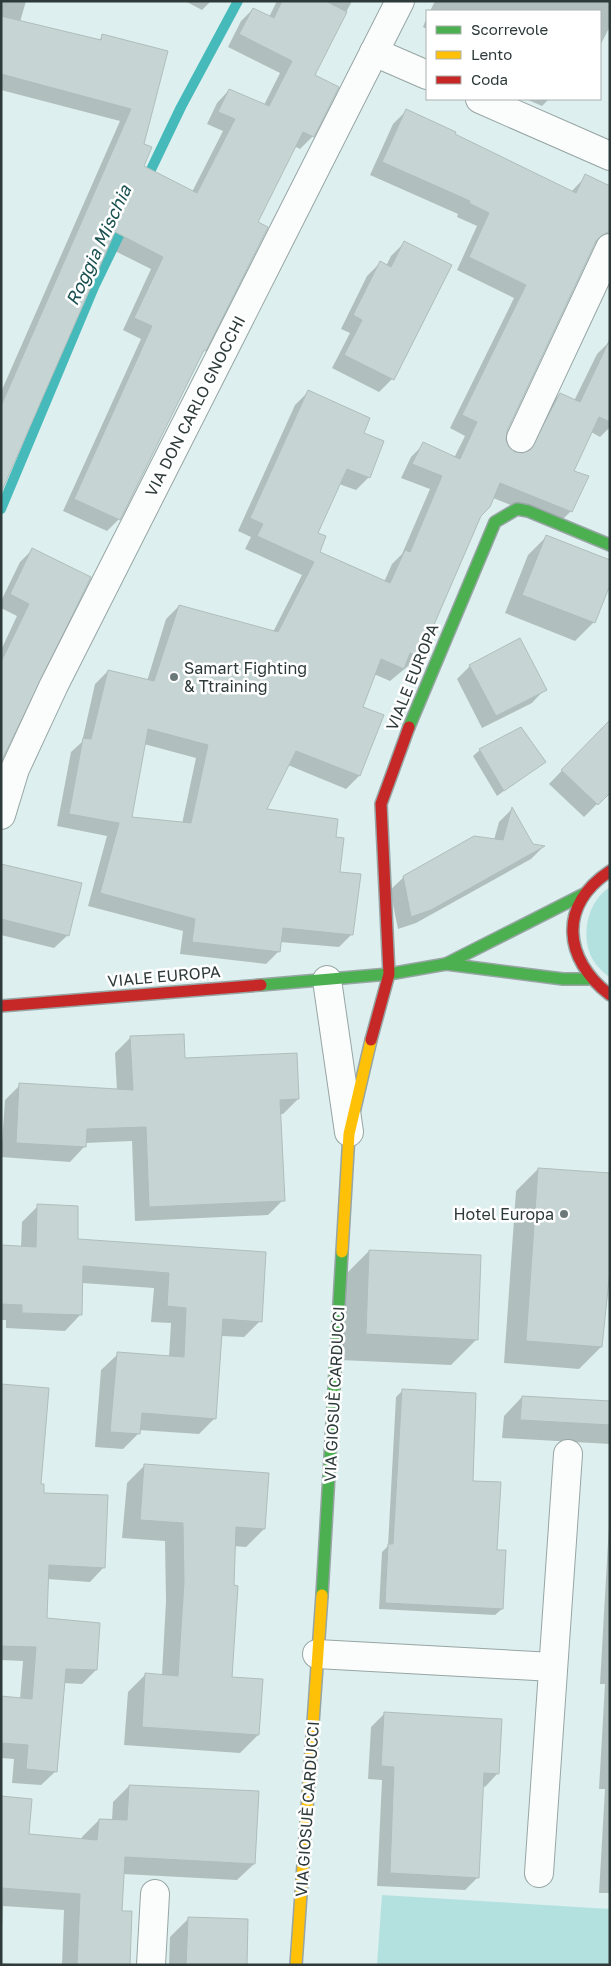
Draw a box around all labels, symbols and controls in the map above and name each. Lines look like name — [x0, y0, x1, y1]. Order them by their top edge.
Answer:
legend — [426, 10, 601, 100]
text: Scorrevole — [471, 20, 548, 38]
text: Lento — [471, 45, 512, 63]
text: Coda — [471, 70, 508, 88]
water label: Roggia Mischia — [61, 181, 136, 309]
street label: VIA DON CARLO GNOCCHI — [141, 312, 249, 500]
street label: VIALE EUROPA — [381, 620, 443, 733]
place label: Samart Fighting & Ttraining — [184, 658, 307, 696]
marker: Samart Fighting & Ttraining — [168, 671, 180, 683]
street label: VIALE EUROPA — [107, 961, 222, 991]
place label: Hotel Europa — [453, 1204, 554, 1224]
marker: Hotel Europa — [558, 1208, 570, 1220]
street label: VIA GIOSUÈ CARDUCCI — [319, 1306, 349, 1482]
street label: VIA GIOSUÈ CARDUCCI — [291, 1720, 323, 1898]

